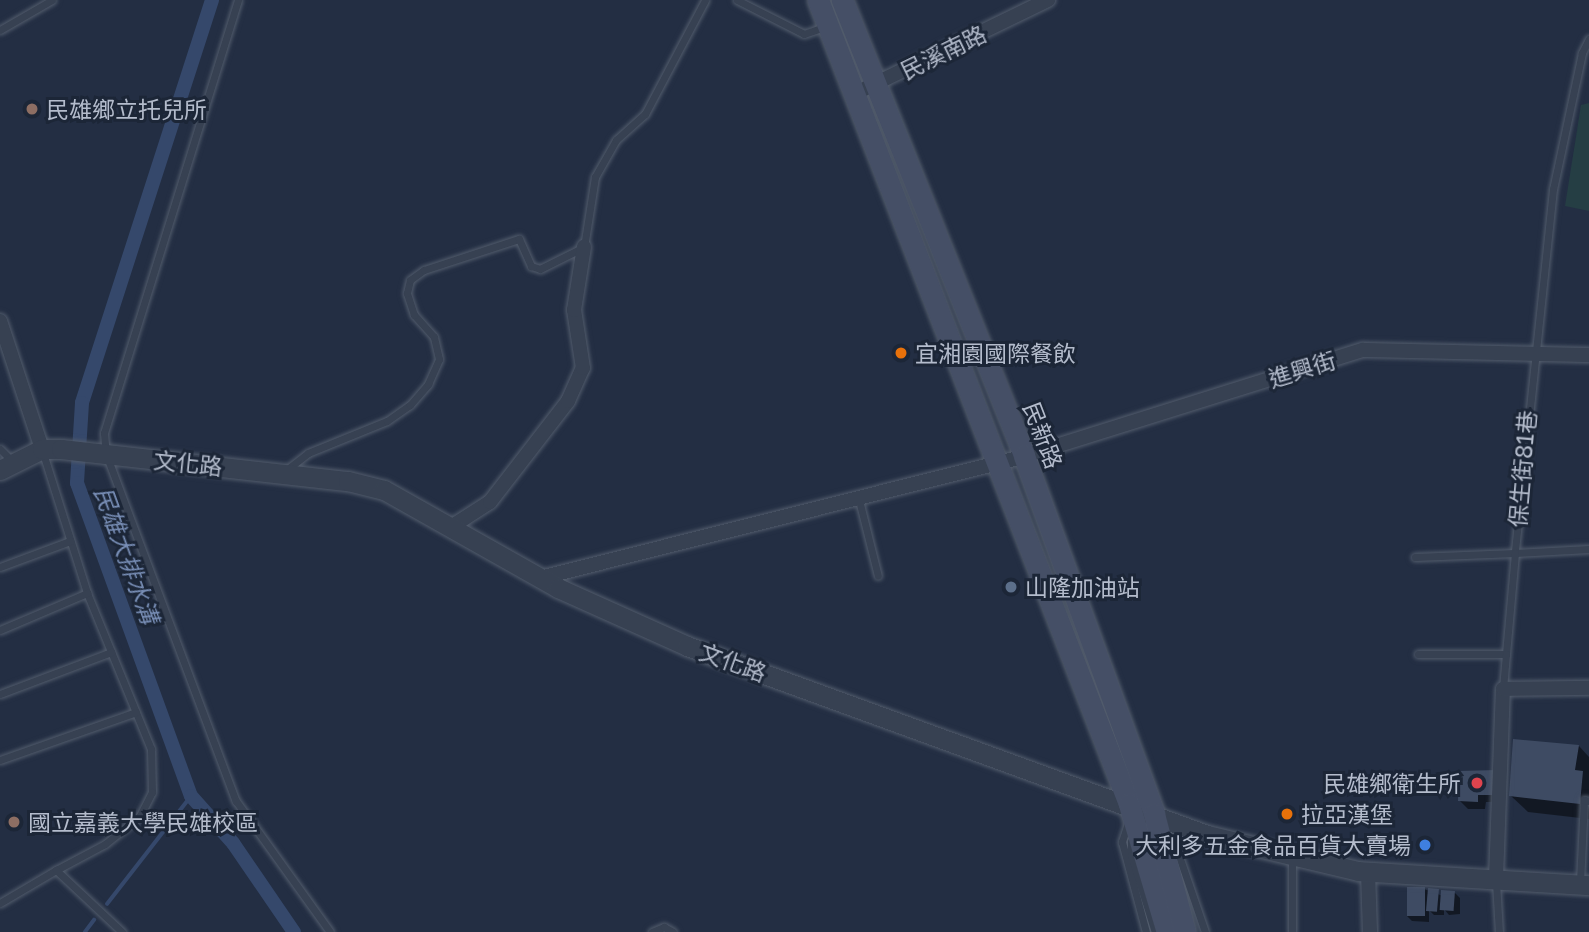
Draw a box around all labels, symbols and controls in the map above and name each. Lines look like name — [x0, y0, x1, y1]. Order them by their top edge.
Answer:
street label: 民溪南路 — [896, 19, 990, 85]
place label: 民雄鄉立托兒所 — [46, 95, 207, 123]
marker: 民雄鄉立托兒所 — [24, 101, 40, 117]
place label: 宜湘園國際餐飲 — [915, 339, 1076, 367]
marker: 宜湘園國際餐飲 — [893, 345, 909, 361]
street label: 進興街 — [1265, 346, 1339, 392]
street label: 民新路 — [1018, 398, 1068, 472]
street label: 保生街81巷 — [1503, 409, 1541, 529]
street label: 文化路 — [152, 446, 224, 480]
water label: 民雄大排水溝 — [89, 482, 165, 628]
place label: 山隆加油站 — [1025, 573, 1140, 601]
marker: 山隆加油站 — [1003, 579, 1019, 595]
street label: 文化路 — [696, 637, 770, 687]
place label: 民雄鄉衛生所 — [1323, 769, 1461, 797]
marker: 民雄鄉衛生所 — [1467, 773, 1487, 793]
place label: 拉亞漢堡 — [1301, 800, 1393, 828]
marker: 拉亞漢堡 — [1279, 806, 1295, 822]
place label: 國立嘉義大學民雄校區 — [28, 808, 258, 836]
marker: 國立嘉義大學民雄校區 — [6, 814, 22, 830]
place label: 大利多五金食品百貨大賣場 — [1135, 831, 1411, 859]
marker: 大利多五金食品百貨大賣場 — [1417, 837, 1433, 853]

